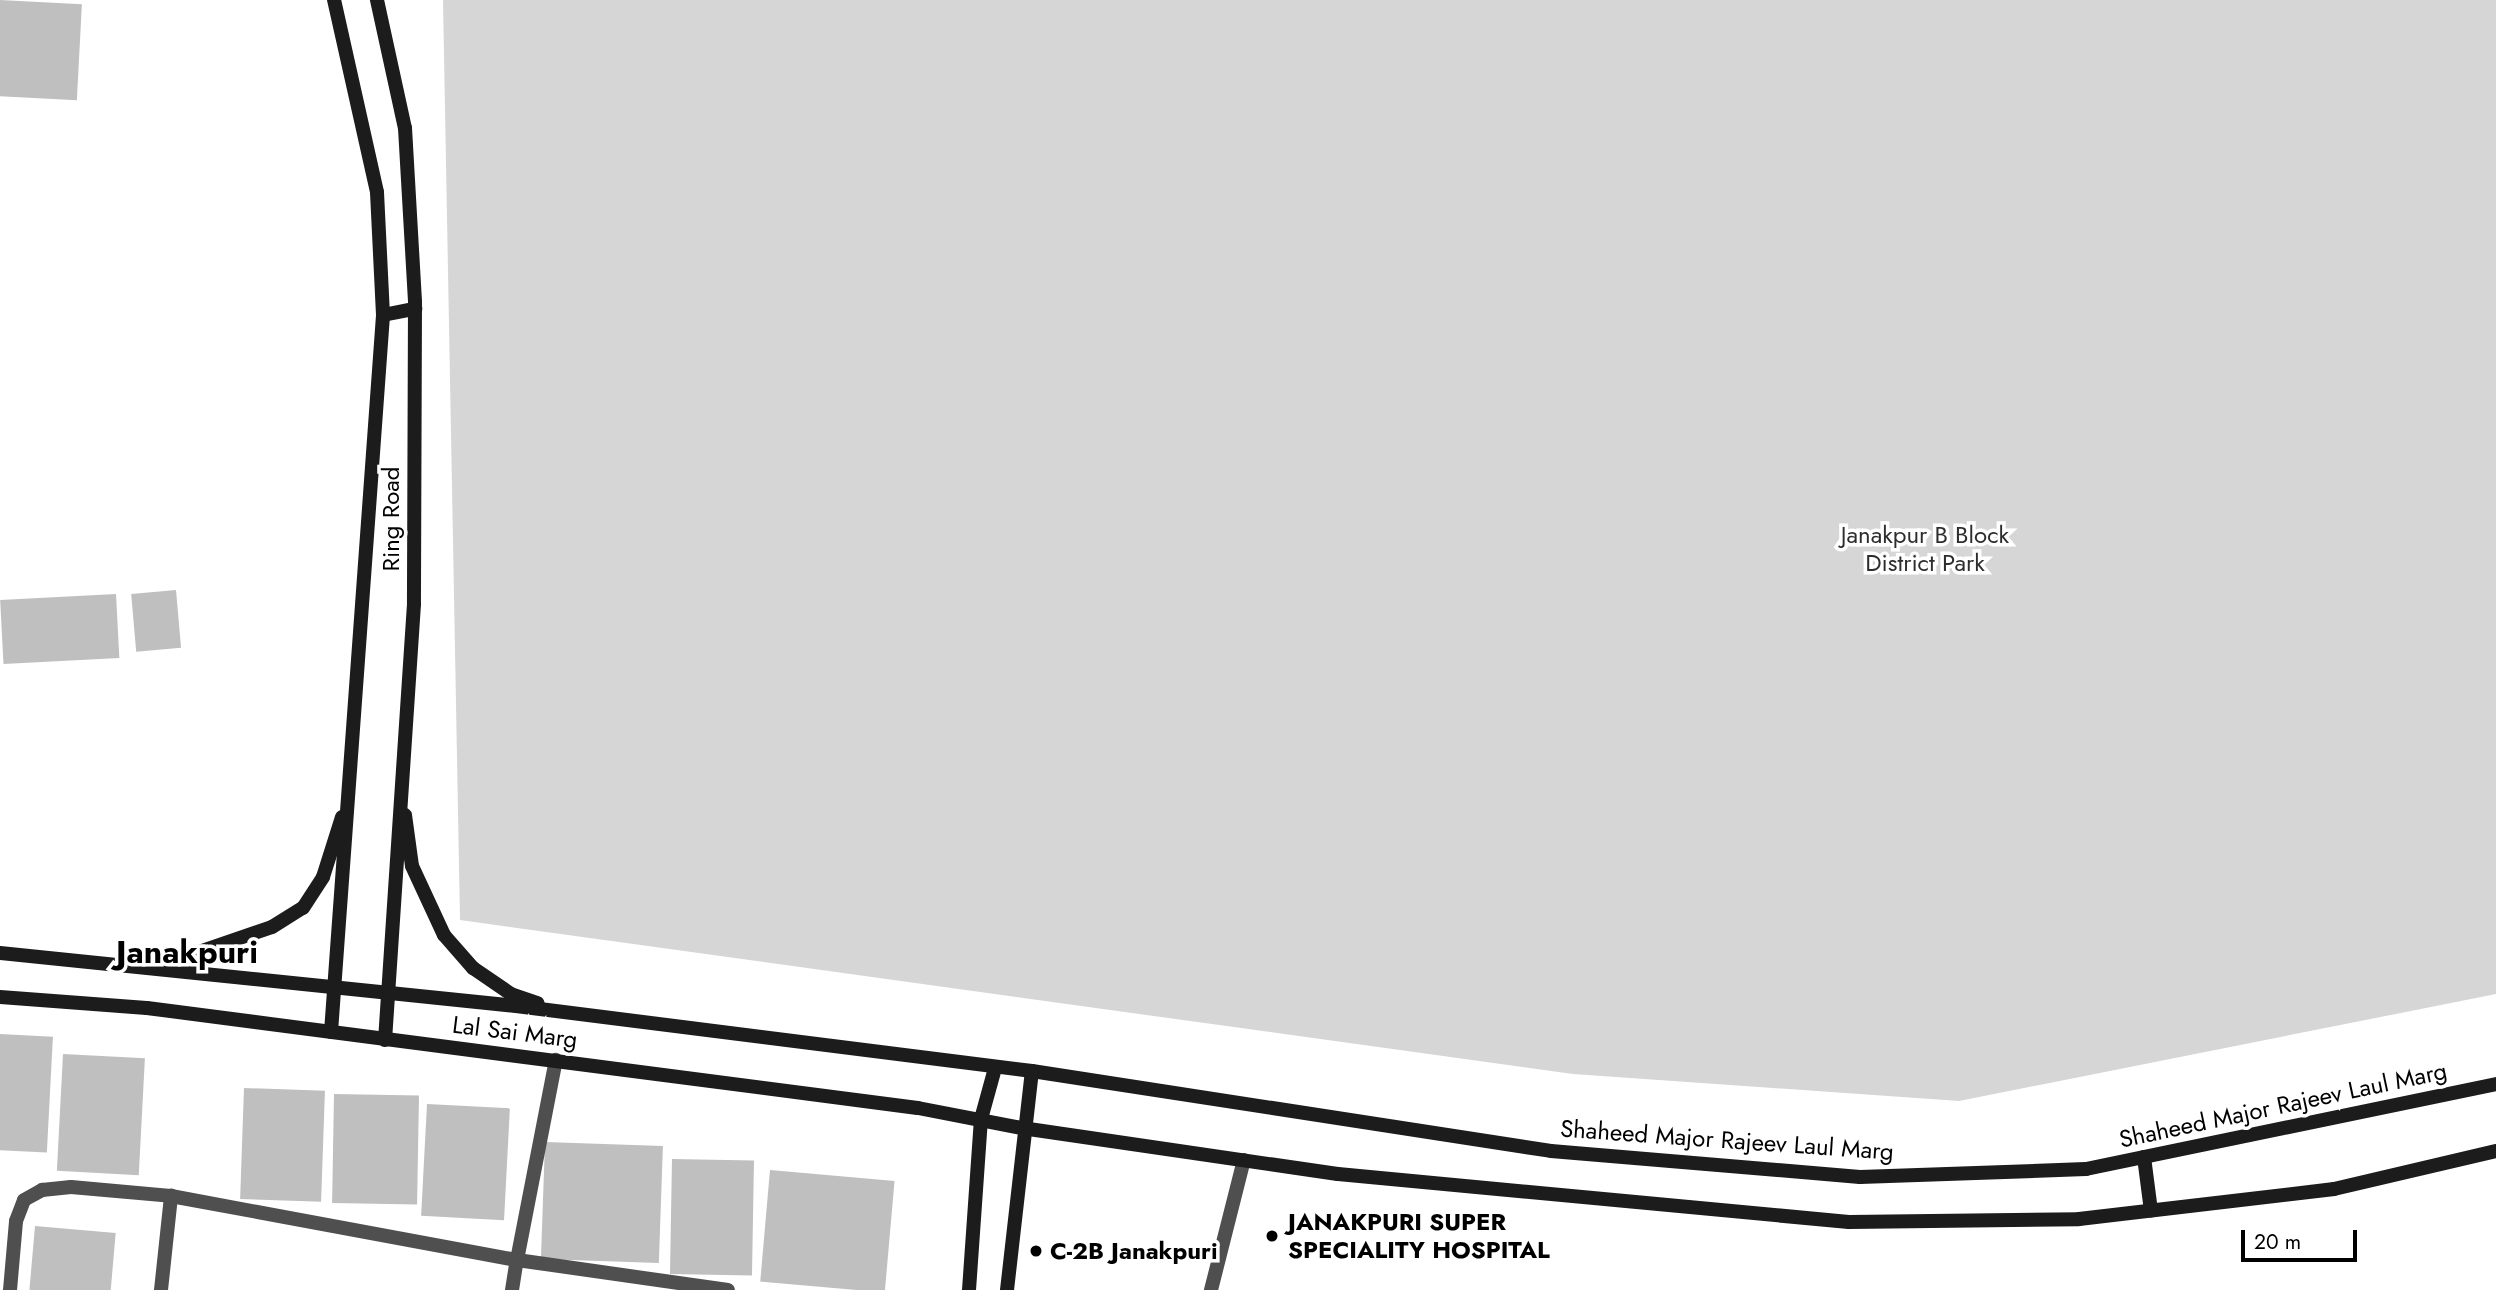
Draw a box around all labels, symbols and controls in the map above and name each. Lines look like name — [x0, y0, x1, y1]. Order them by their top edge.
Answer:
street label: Ring Road — [377, 467, 405, 571]
park label: Janakpur B Block District Park — [1841, 521, 2009, 577]
district label: Janakpuri — [116, 933, 258, 971]
street label: Lal Sai Marg — [451, 1010, 579, 1054]
street label: Shaheed Major Rajeev Laul Marg — [2116, 1056, 2450, 1154]
street label: Shaheed Major Rajeev Laul Marg — [1559, 1114, 1895, 1166]
place label: JANAKPURI SUPER SPECIALITY HOSPITAL — [1288, 1208, 1550, 1264]
scale bar — [2244, 1216, 2360, 1260]
marker: JANAKPURI SUPER SPECIALITY HOSPITAL — [1262, 1226, 1282, 1246]
text: 20 m — [2254, 1227, 2301, 1257]
place label: C-2B Janakpuri — [1050, 1237, 1218, 1265]
marker: C-2B Janakpuri — [1028, 1243, 1044, 1259]

